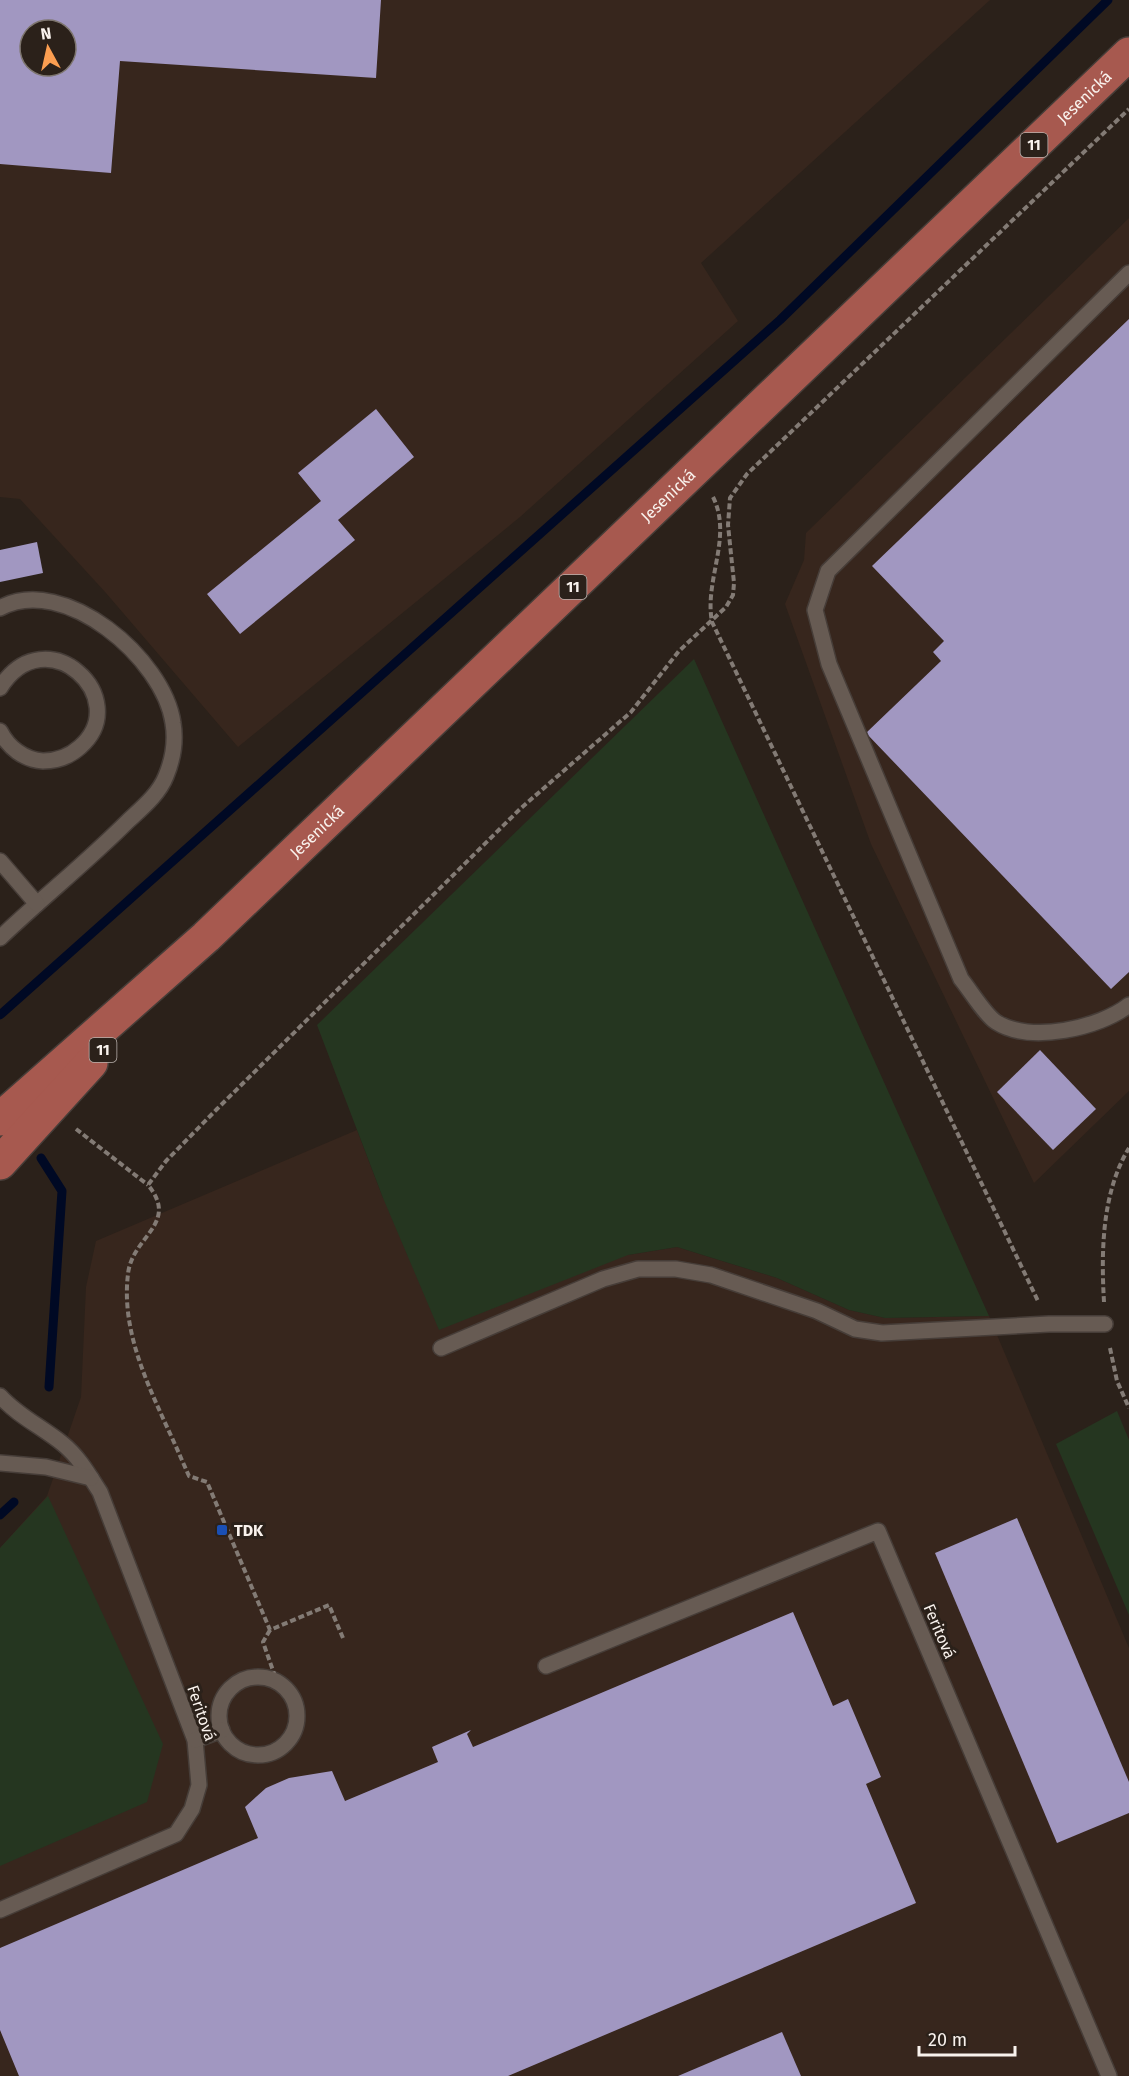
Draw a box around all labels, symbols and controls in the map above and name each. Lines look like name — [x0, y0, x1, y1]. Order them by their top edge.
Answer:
north arrow — [18, 18, 78, 78]
text: N — [39, 23, 53, 44]
street label: Jesenická — [1053, 67, 1116, 128]
road number: 11 — [1020, 133, 1048, 157]
street label: Jesenická — [637, 465, 699, 526]
road number: 11 — [560, 575, 586, 599]
street label: Jesenická — [286, 801, 348, 862]
road number: 11 — [90, 1038, 116, 1062]
place label: TDK — [234, 1521, 264, 1540]
marker: TDK — [215, 1523, 229, 1537]
street label: Feritová — [919, 1601, 960, 1662]
street label: Feritová — [183, 1683, 220, 1744]
scale bar — [919, 2019, 1015, 2057]
text: 20 m — [928, 2029, 967, 2051]

